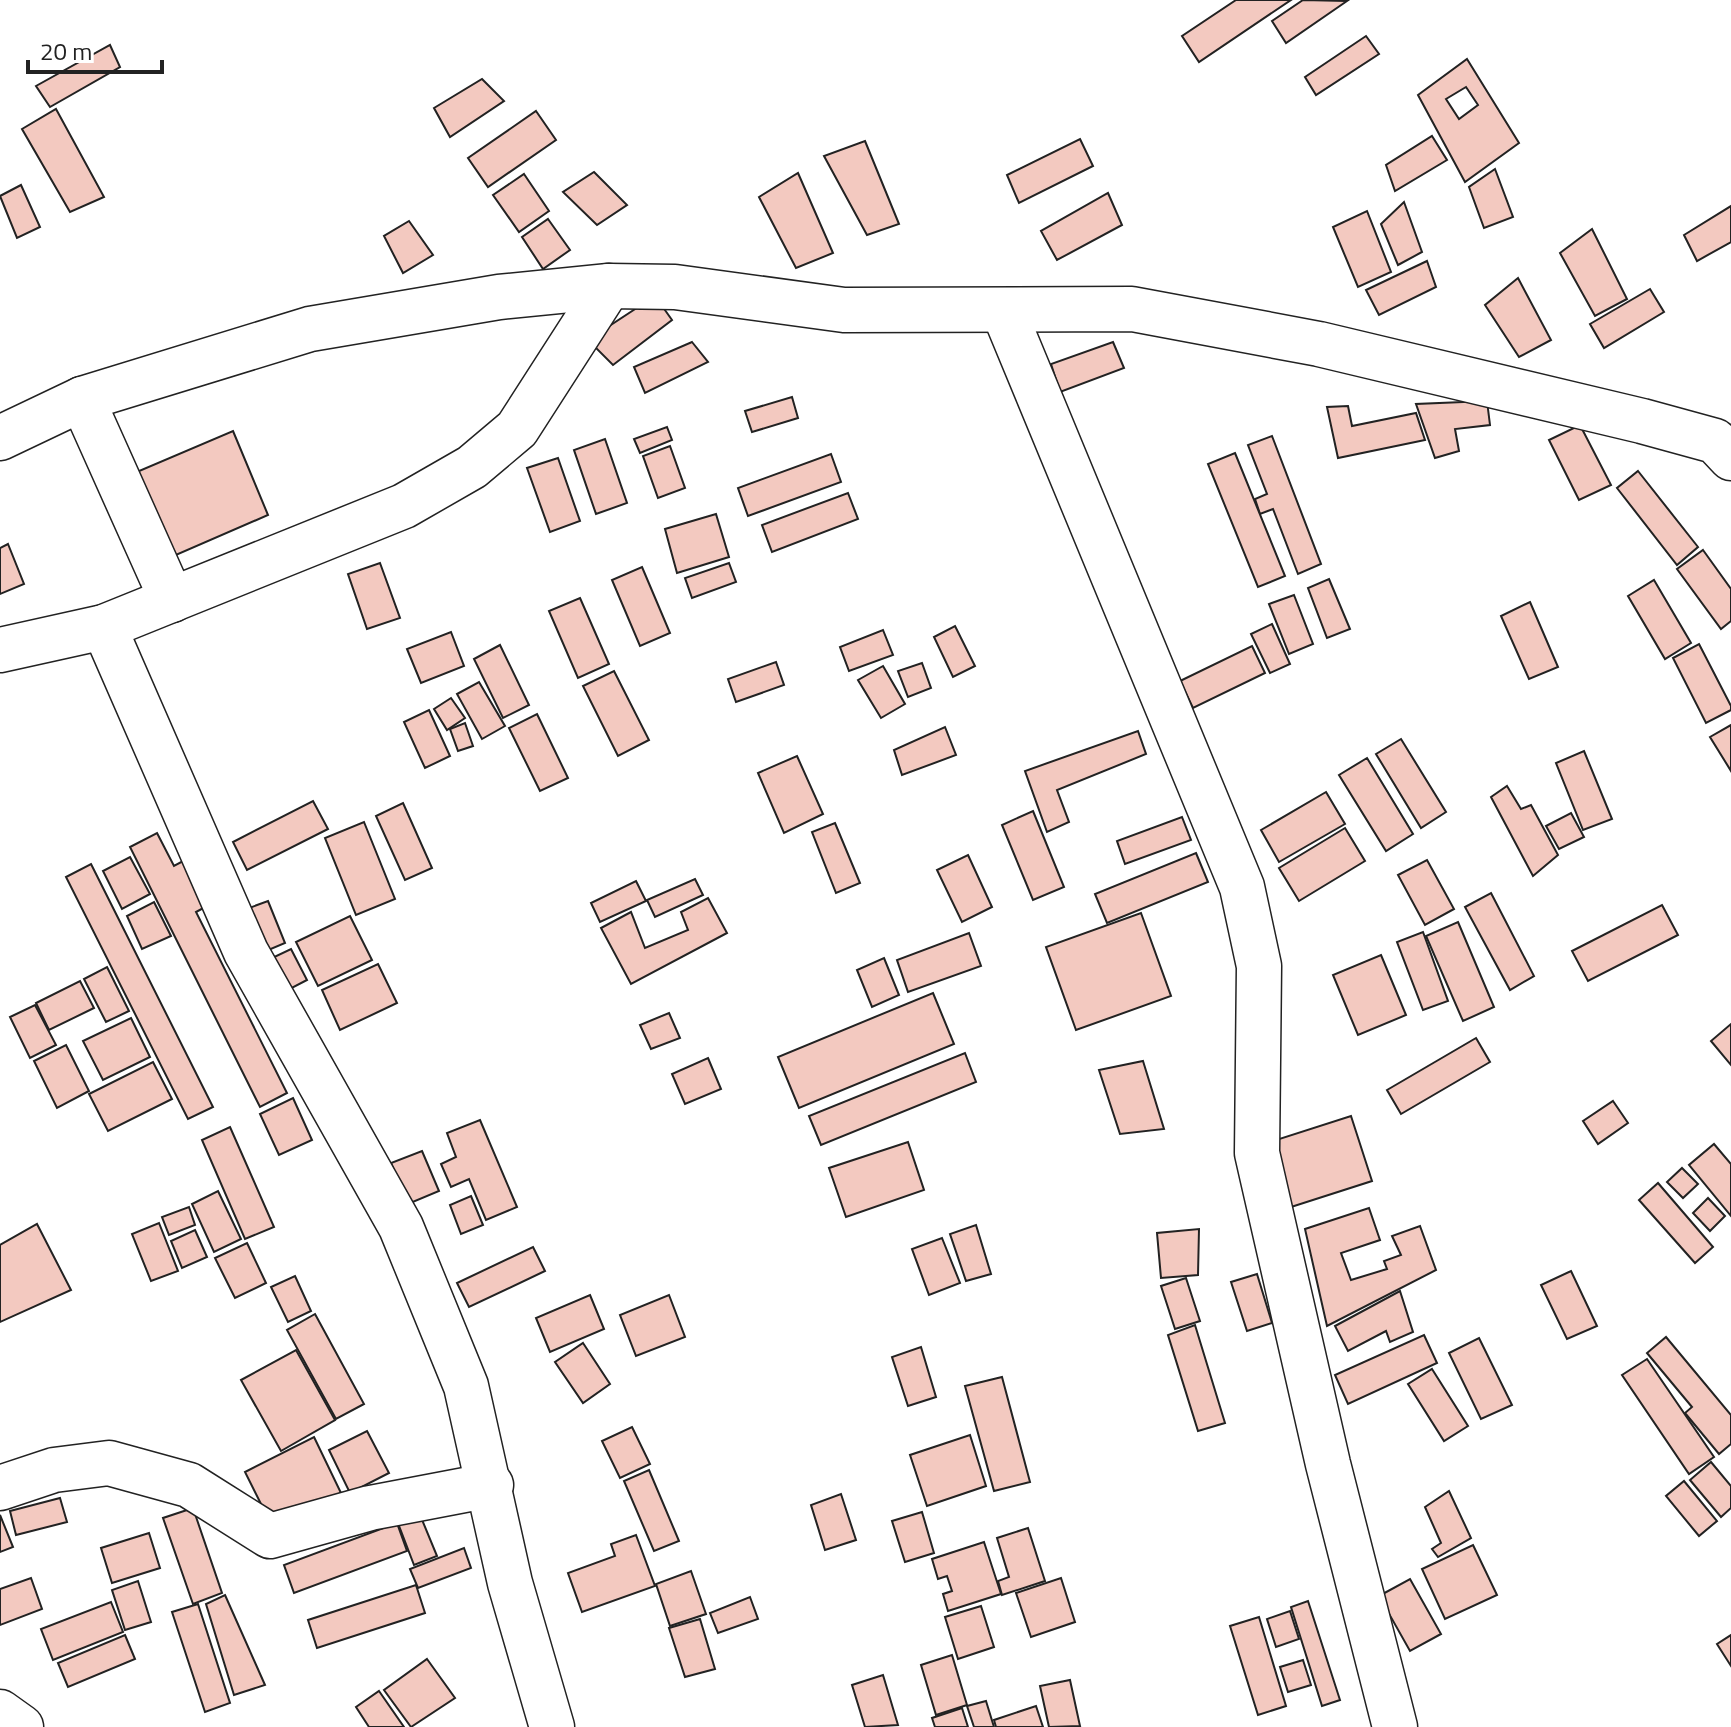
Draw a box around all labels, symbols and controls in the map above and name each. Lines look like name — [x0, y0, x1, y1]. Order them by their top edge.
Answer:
scale bar — [28, 24, 162, 74]
text: 20 m — [40, 33, 92, 69]

